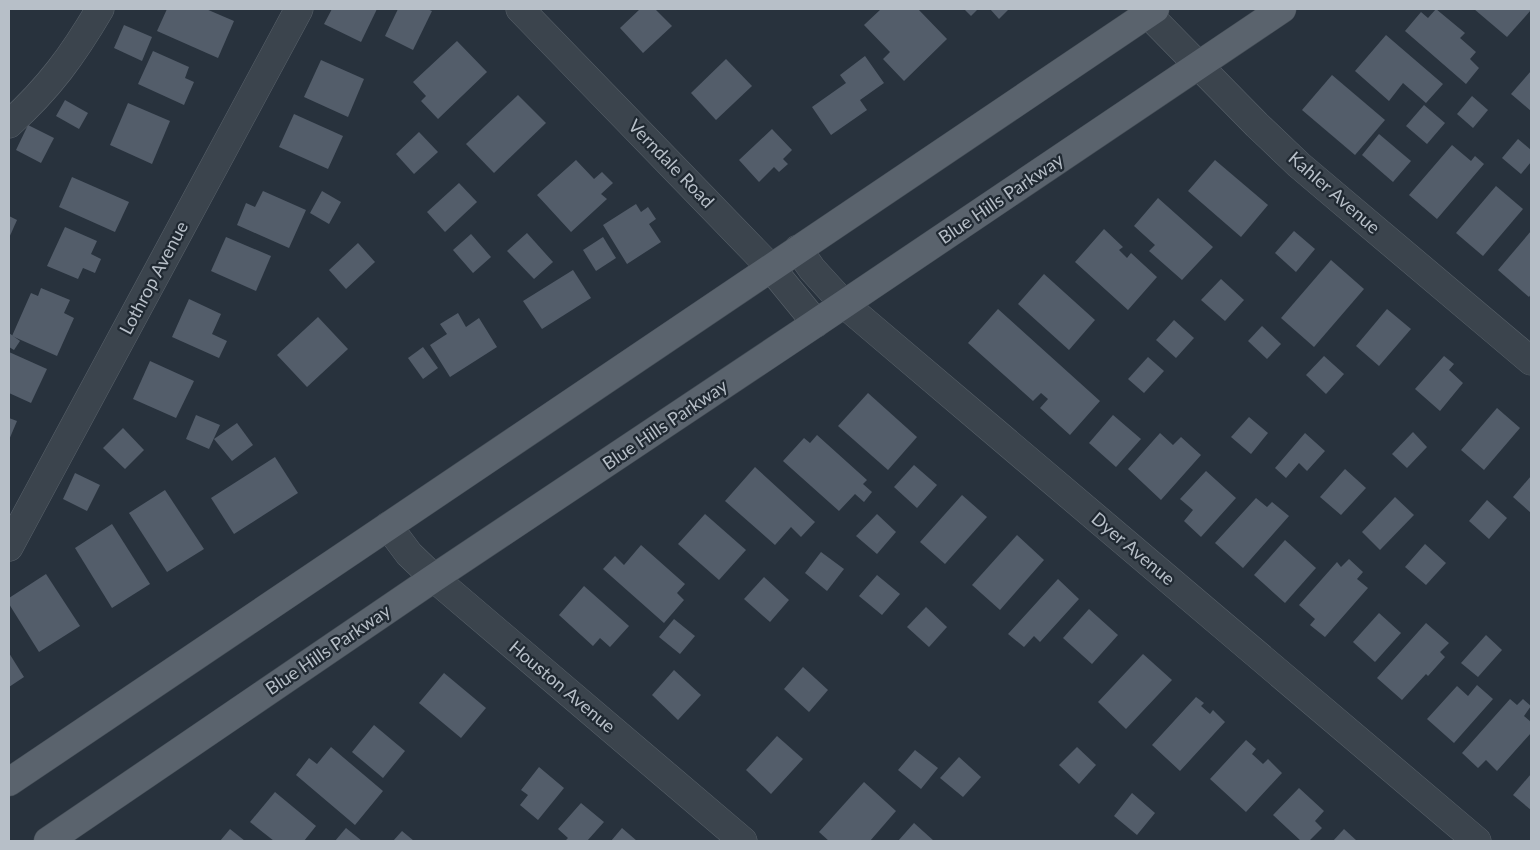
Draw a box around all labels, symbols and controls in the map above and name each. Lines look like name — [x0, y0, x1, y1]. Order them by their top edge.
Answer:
street label: Verndale Road — [624, 115, 719, 212]
street label: Kahler Avenue — [1284, 146, 1385, 238]
street label: Blue Hills Parkway — [934, 148, 1068, 248]
street label: Lothrop Avenue — [114, 217, 192, 338]
street label: Blue Hills Parkway — [598, 374, 732, 474]
street label: Dyer Avenue — [1088, 507, 1180, 589]
street label: Blue Hills Parkway — [261, 599, 395, 699]
street label: Houston Avenue — [505, 635, 620, 737]

